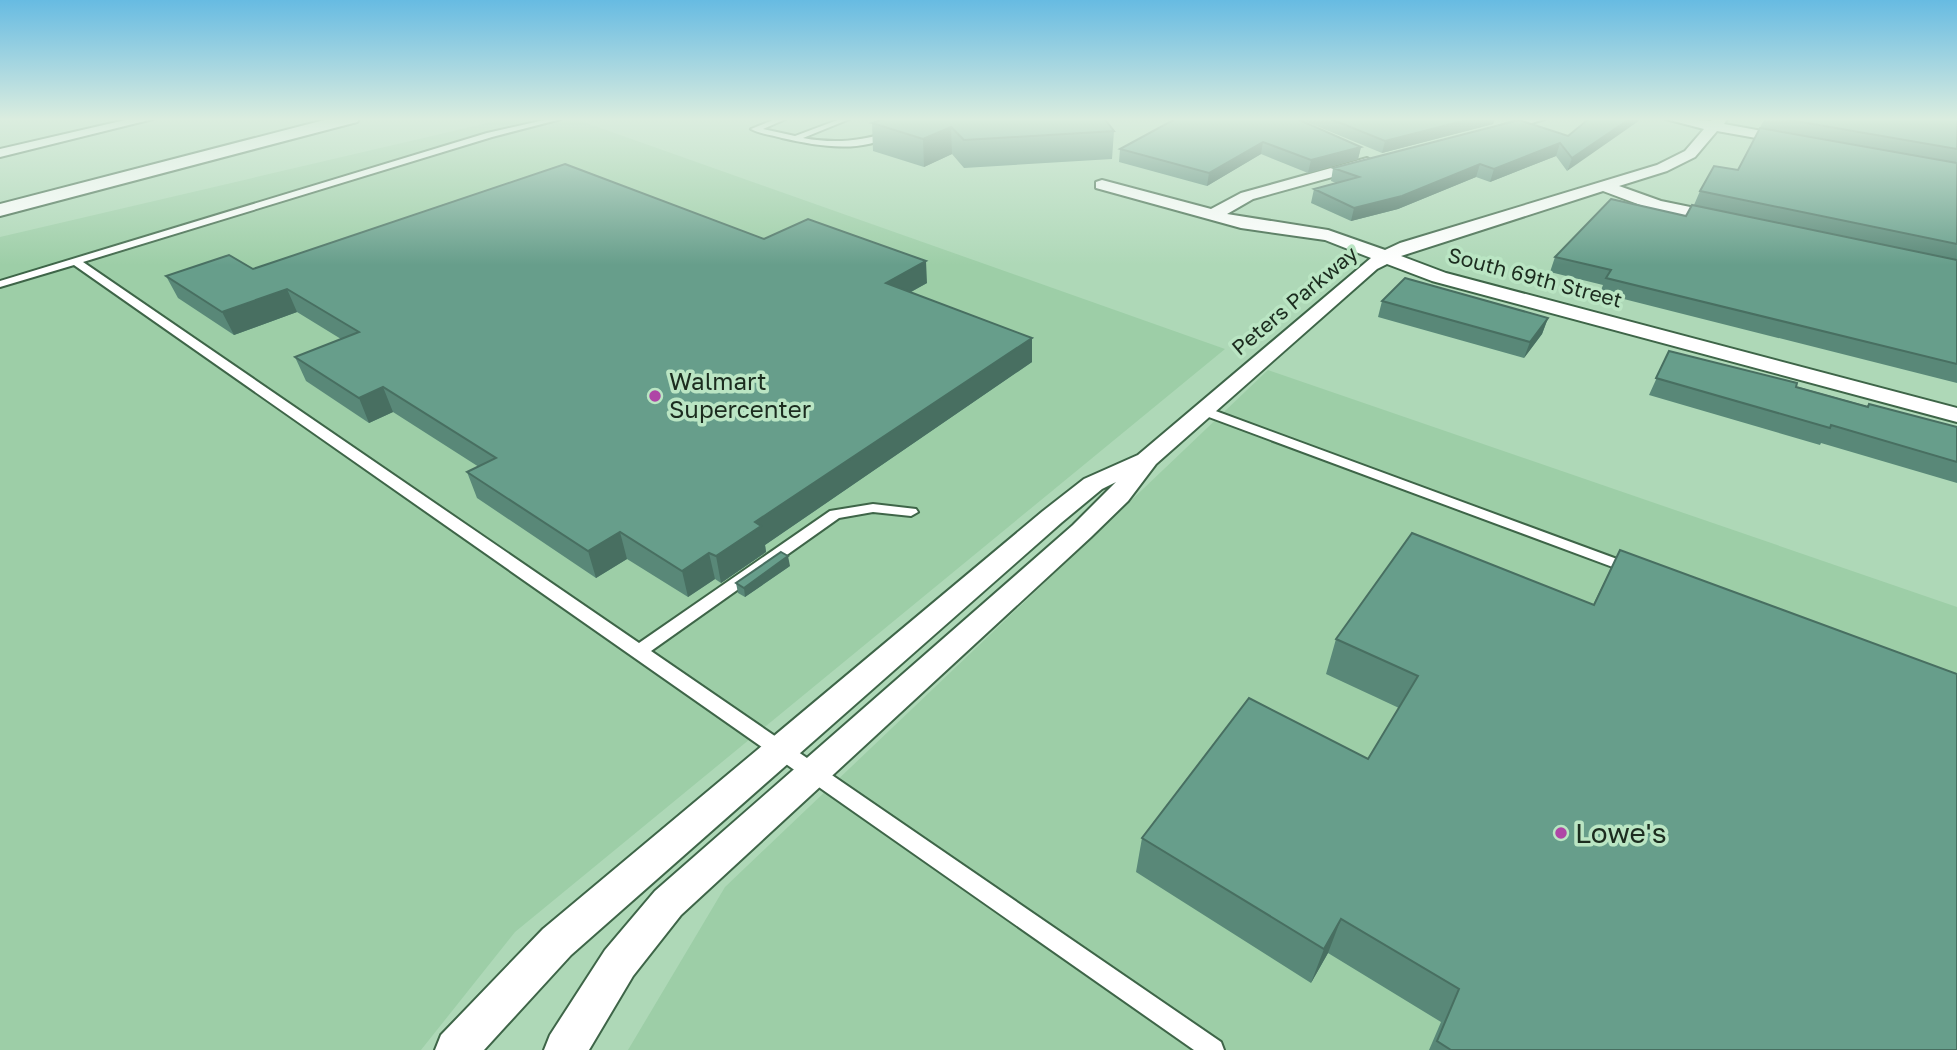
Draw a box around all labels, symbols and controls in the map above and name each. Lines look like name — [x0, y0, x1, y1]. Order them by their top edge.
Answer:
street label: Peters Parkway — [1226, 240, 1363, 360]
street label: South 69th Street — [1445, 241, 1625, 313]
place label: Walmart Supercenter — [669, 366, 811, 423]
marker: Walmart Supercenter — [647, 388, 663, 404]
place label: Lowe's — [1575, 816, 1667, 849]
marker: Lowe's — [1553, 825, 1569, 841]

